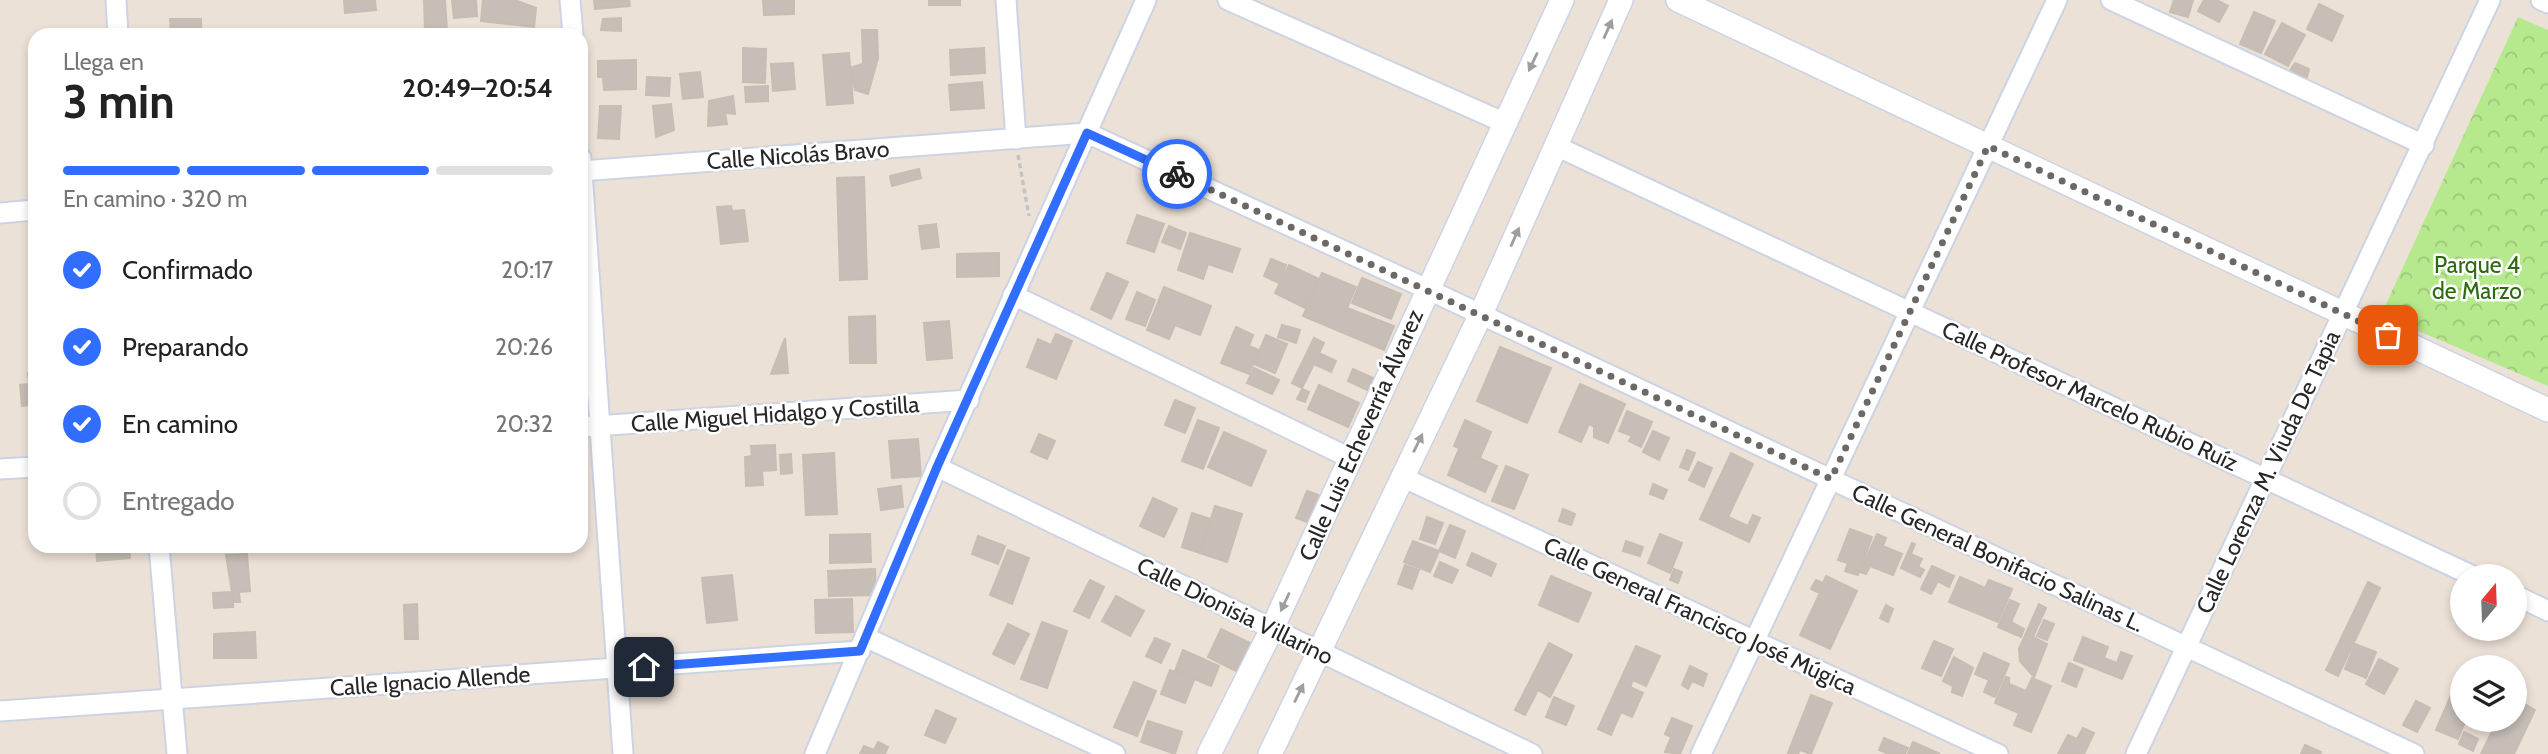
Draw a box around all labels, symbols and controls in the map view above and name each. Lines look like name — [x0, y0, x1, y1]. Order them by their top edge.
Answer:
one-way arrow — [1603, 19, 1614, 40]
text: Llega en — [63, 48, 144, 76]
one-way arrow — [1528, 52, 1539, 72]
text: 20:49–20:54 — [402, 72, 553, 104]
text: 3 min — [63, 74, 175, 130]
street label: Calle Nicolás Bravo — [706, 135, 890, 175]
courier — [1142, 139, 1212, 209]
icon: bike — [1158, 155, 1196, 193]
text: En camino · 320 m — [63, 185, 247, 213]
one-way arrow — [1509, 227, 1521, 247]
icon: check — [63, 251, 101, 289]
park label: Parque 4 de Marzo — [2432, 251, 2522, 305]
text: Confirmado — [122, 254, 253, 286]
text: 20:17 — [501, 256, 553, 284]
street label: Calle Luis Echeverría Álvarez — [1292, 304, 1429, 565]
pin — [2358, 305, 2418, 365]
street label: Calle Profesor Marcelo Rubio Ruíz — [1938, 315, 2243, 477]
icon: bag — [2369, 316, 2407, 354]
street label: Calle Lorenza M. Viuda De Tapia — [2190, 326, 2346, 618]
icon: check — [63, 328, 101, 366]
text: Preparando — [122, 331, 249, 363]
text: 20:26 — [495, 333, 553, 361]
street label: Calle Miguel Hidalgo y Costilla — [630, 390, 920, 438]
icon: check — [63, 405, 101, 443]
text: En camino — [122, 408, 238, 440]
text: 20:32 — [496, 410, 553, 438]
one-way arrow — [1413, 433, 1424, 453]
street label: Calle General Bonifacio Salinas L. — [1848, 478, 2148, 638]
text: Entregado — [122, 485, 235, 517]
street label: Calle General Francisco José Múgica — [1539, 531, 1861, 701]
street label: Calle Dionisia Villarino — [1132, 551, 1338, 671]
north arrow — [2450, 564, 2527, 640]
map controls — [2450, 564, 2527, 732]
one-way arrow — [1279, 592, 1290, 613]
pin — [614, 637, 674, 697]
icon: home — [625, 648, 663, 686]
button: layers — [2450, 655, 2527, 732]
street label: Calle Ignacio Allende — [329, 660, 531, 702]
one-way arrow — [1294, 682, 1305, 703]

